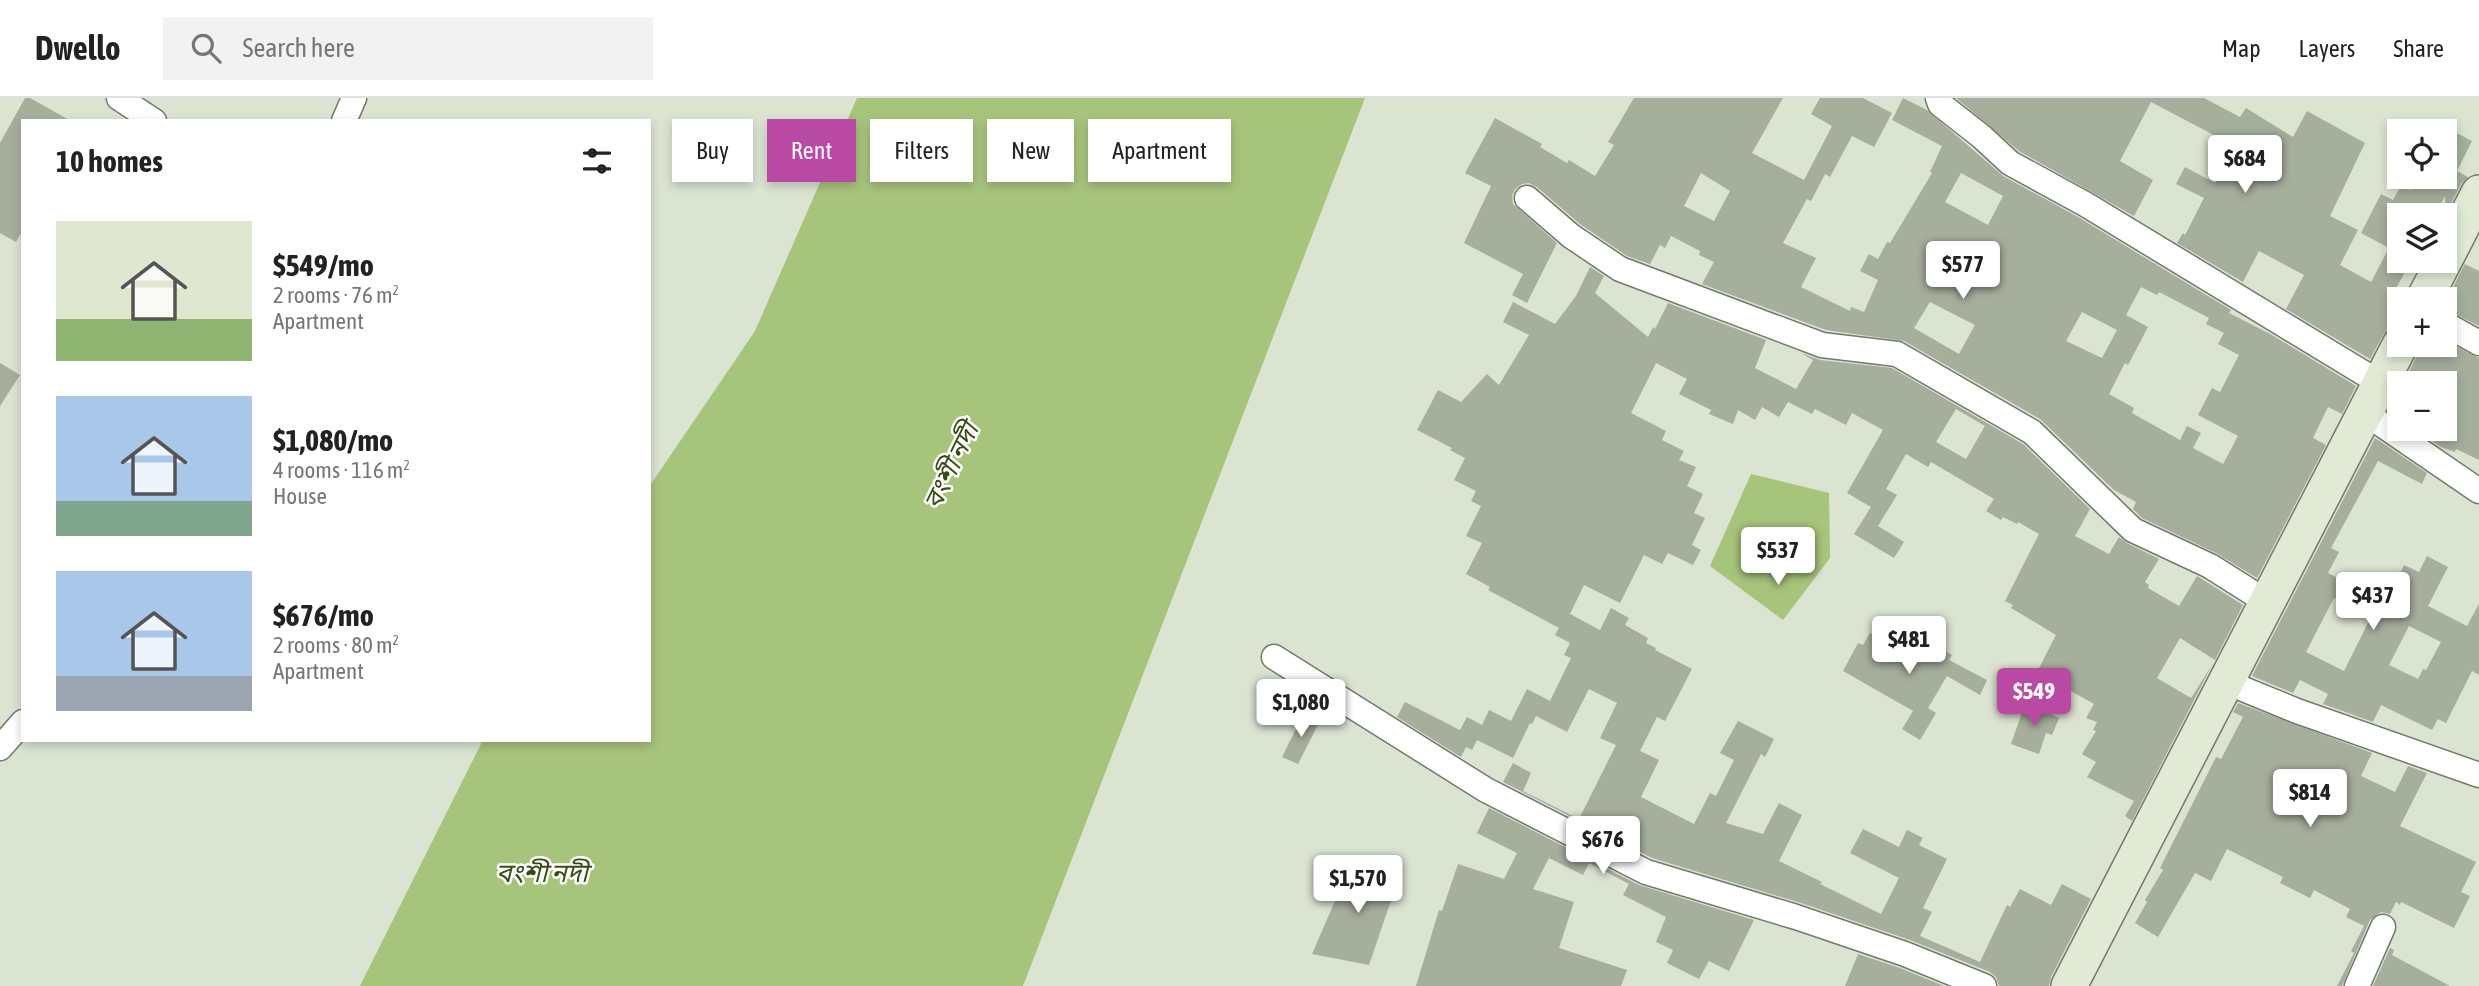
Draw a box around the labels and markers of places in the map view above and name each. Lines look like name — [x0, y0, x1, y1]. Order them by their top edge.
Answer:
pin: $684 — [2204, 136, 2286, 195]
pin: $577 — [1922, 242, 2004, 301]
pin: $537 — [1737, 528, 1819, 587]
pin: $437 — [2332, 573, 2414, 632]
pin: $481 — [1868, 616, 1950, 676]
pin: $549 — [1993, 668, 2075, 728]
pin: $1,080 — [1244, 680, 1358, 739]
pin: $814 — [2269, 770, 2351, 829]
pin: $676 — [1562, 816, 1644, 876]
pin: $1,570 — [1301, 856, 1415, 915]

